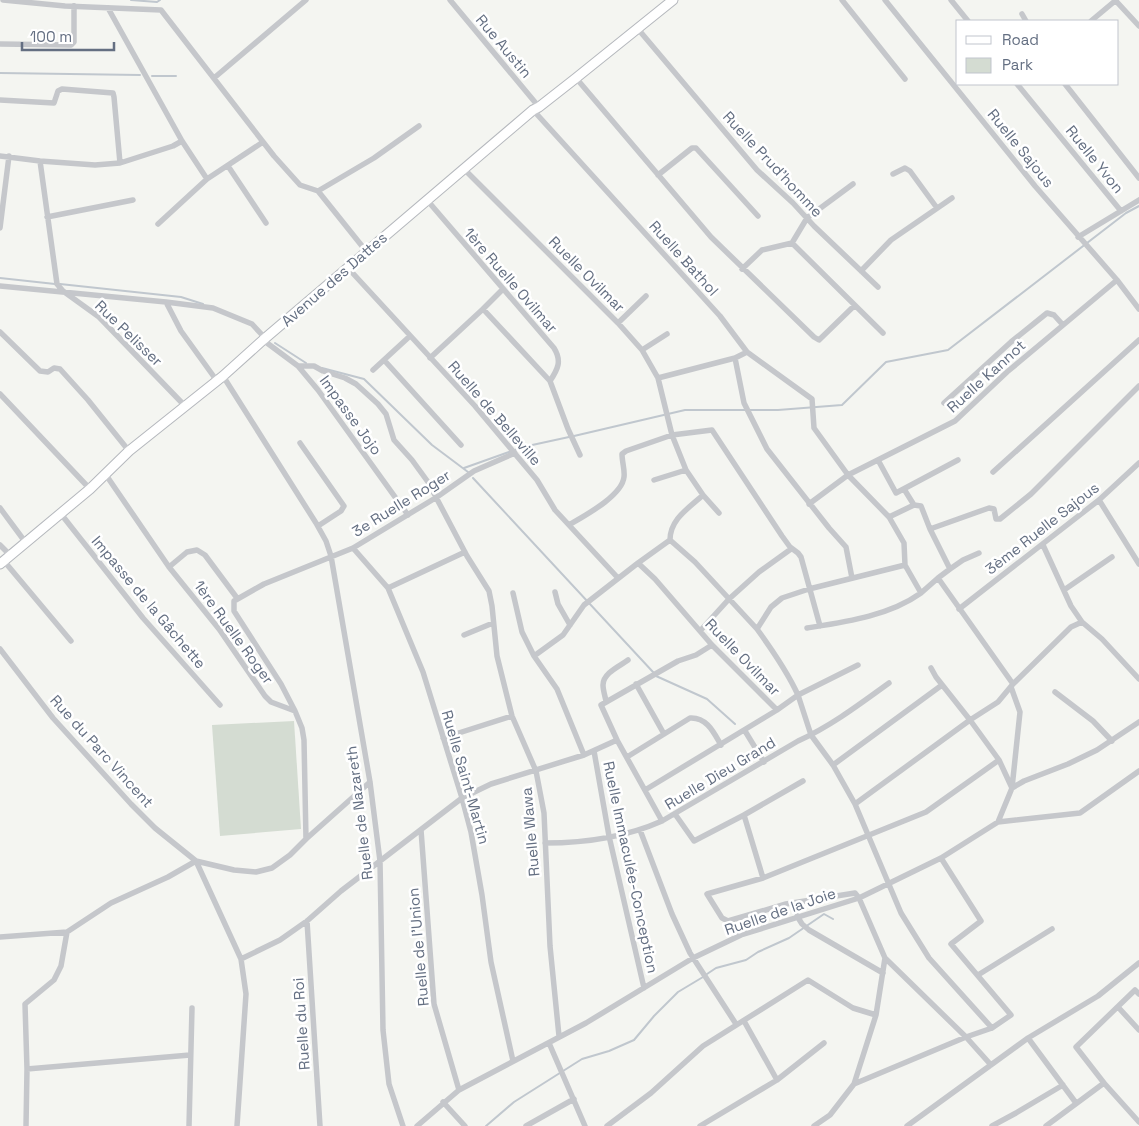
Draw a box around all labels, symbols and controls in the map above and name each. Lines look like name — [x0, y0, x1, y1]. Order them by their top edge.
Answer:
street label: Rue Austin — [472, 10, 536, 82]
scale bar — [22, 20, 115, 52]
legend — [956, 20, 1119, 85]
text: 100 m — [30, 27, 72, 46]
text: Road — [1002, 30, 1039, 49]
text: Park — [1002, 55, 1033, 74]
street label: Ruelle Sajous — [984, 105, 1058, 191]
street label: Ruelle Prud'homme — [719, 107, 827, 221]
street label: Ruelle Yvon — [1062, 121, 1128, 197]
street label: Ruelle Bathol — [645, 216, 723, 300]
street label: 1ère Ruelle Ovilmar — [460, 223, 562, 337]
street label: Avenue des Dattes — [277, 228, 391, 330]
street label: Ruelle Ovilmar — [545, 232, 629, 316]
street label: Rue Pelisser — [91, 296, 167, 370]
street label: Ruelle Kannot — [943, 336, 1029, 416]
street label: Ruelle de Belleville — [444, 357, 546, 469]
street label: Impasse Jojo — [316, 371, 386, 459]
street label: 3e Ruelle Roger — [348, 465, 454, 541]
street label: 3ème Ruelle Sajous — [981, 478, 1103, 578]
street label: Impasse de la Gâchette — [88, 532, 210, 672]
street label: 1ère Ruelle Roger — [190, 576, 278, 688]
street label: Ruelle Ovilmar — [701, 614, 785, 700]
street label: Rue du Parc Vincent — [46, 691, 158, 811]
street label: Ruelle Saint-Martin — [438, 708, 494, 846]
street label: Ruelle Dieu Grand — [661, 732, 779, 814]
street label: Ruelle de Nazareth — [341, 745, 377, 881]
street label: Ruelle Immaculée-Conception — [599, 759, 663, 975]
street label: Ruelle Wawa — [517, 786, 543, 877]
street label: Ruelle de la Joie — [722, 883, 838, 939]
street label: Ruelle de l'Union — [403, 887, 433, 1007]
street label: Ruelle du Roi — [288, 977, 314, 1071]

